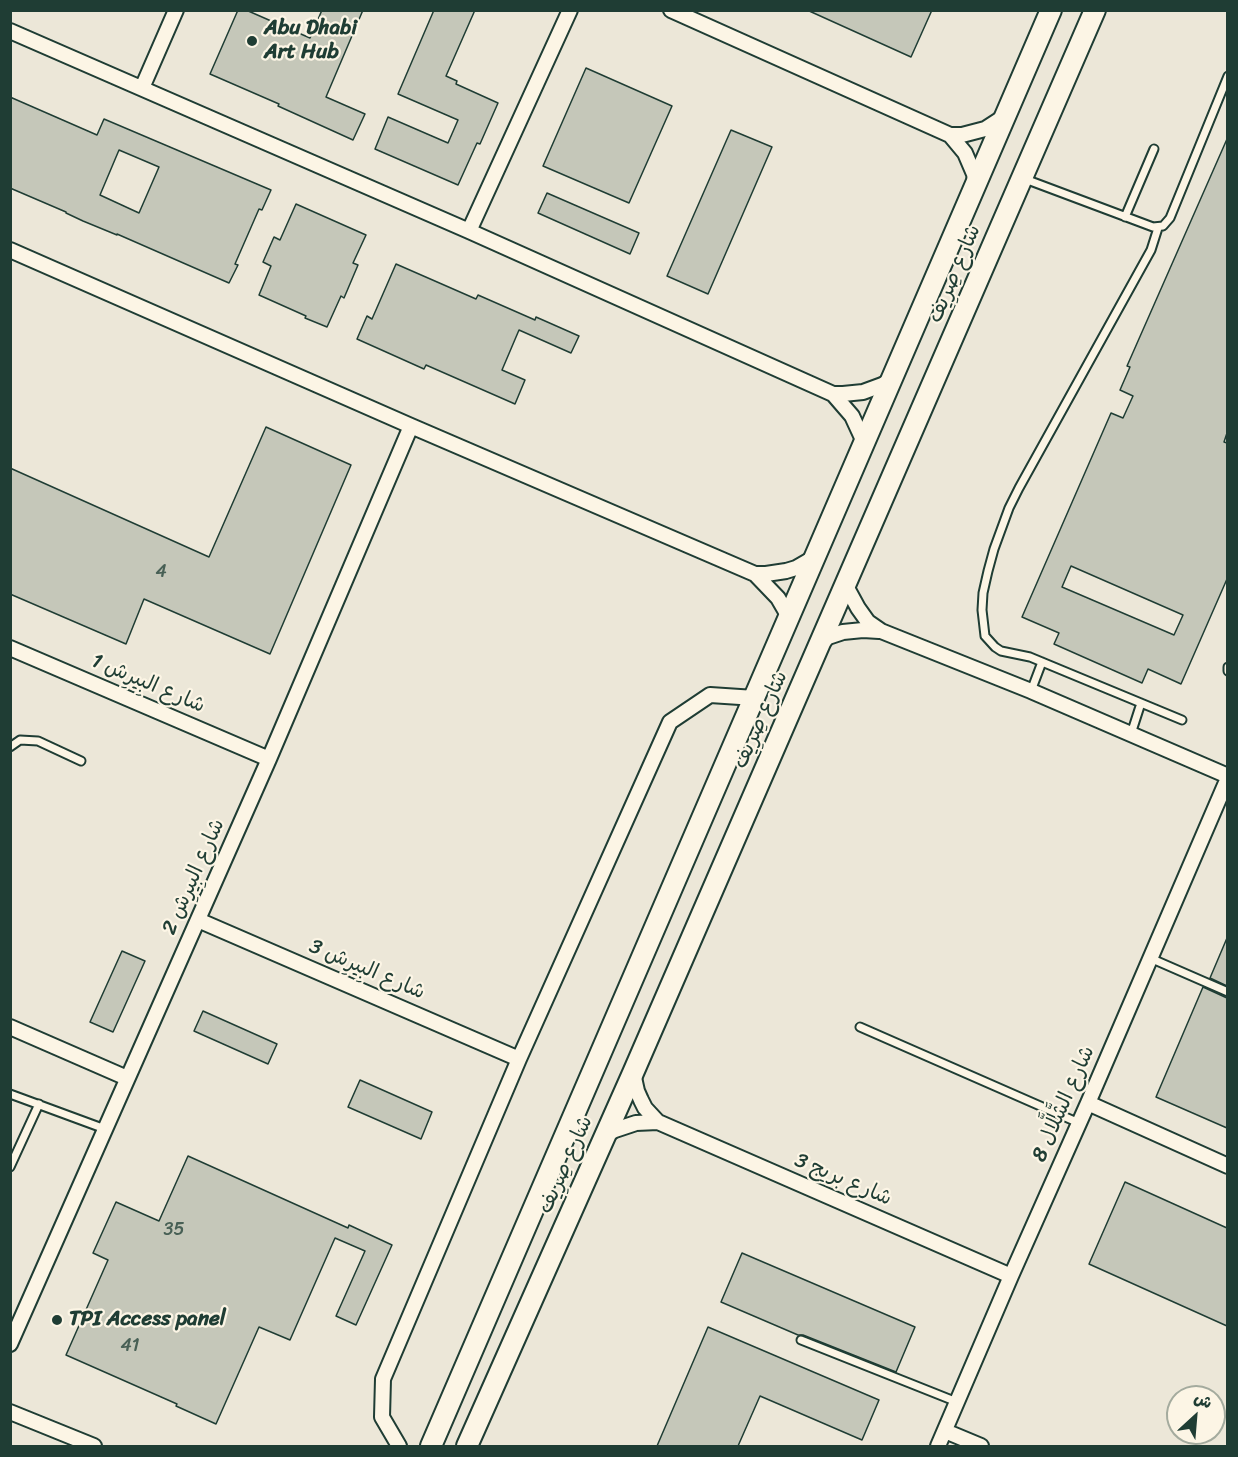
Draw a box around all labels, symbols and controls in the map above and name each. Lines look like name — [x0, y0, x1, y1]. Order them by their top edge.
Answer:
place label: Abu Dhabi Art Hub — [264, 16, 357, 66]
marker: Abu Dhabi Art Hub — [245, 34, 259, 48]
street label: شارع صِرِيف — [923, 221, 987, 327]
house number: 4 — [155, 561, 167, 583]
street label: شارع البِيرِش 1 — [87, 649, 209, 719]
street label: شارع صِرِيف — [728, 667, 794, 773]
street label: شارع البِيرِش 2 — [157, 815, 231, 939]
street label: شارع البِيرِش 3 — [305, 934, 429, 1006]
street label: شارع الشَّلَّال 8 — [1027, 1042, 1101, 1166]
street label: شارع صِرِيف — [533, 1112, 599, 1218]
street label: شارع بريج 3 — [791, 1148, 895, 1212]
house number: 35 — [164, 1219, 184, 1241]
place label: TPI Access panel — [69, 1307, 226, 1333]
marker: TPI Access panel — [50, 1313, 64, 1327]
house number: 41 — [121, 1335, 139, 1357]
text: ش — [1189, 1383, 1217, 1417]
north arrow — [1166, 1385, 1226, 1445]

